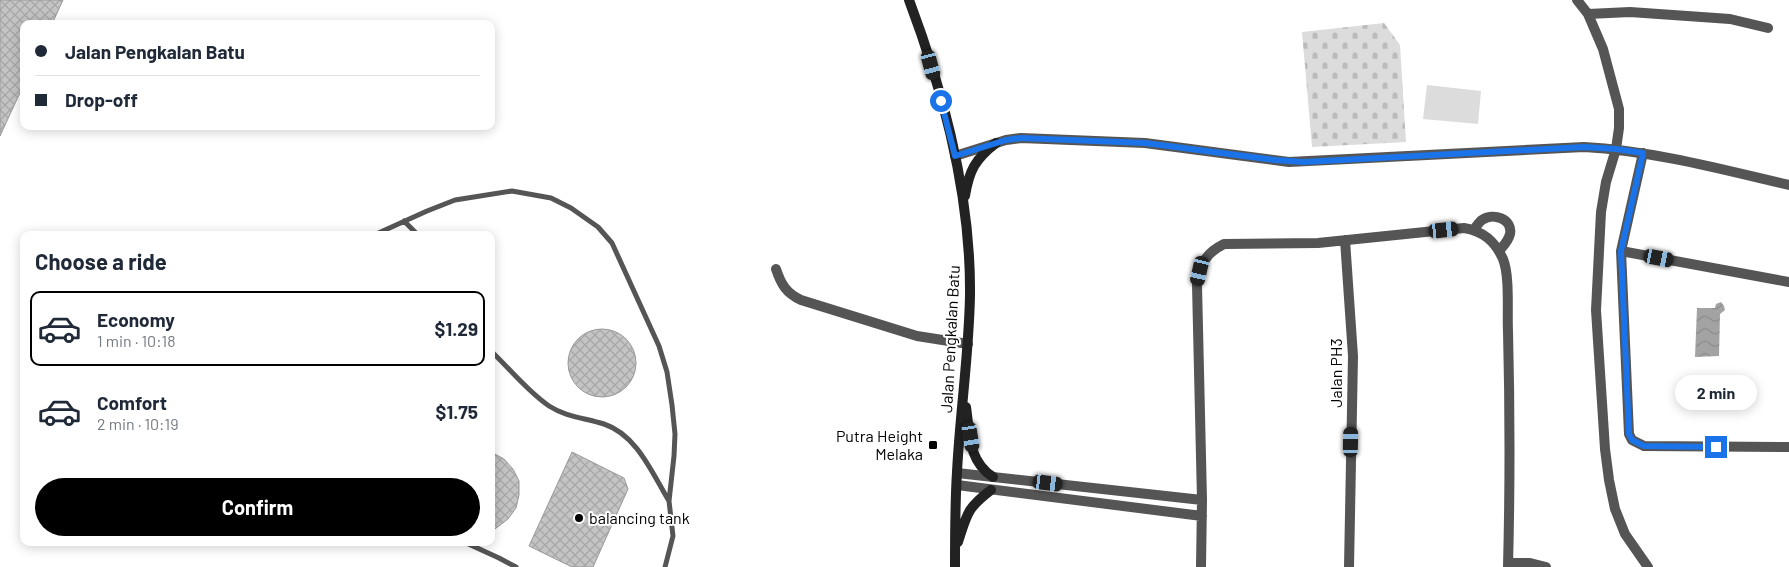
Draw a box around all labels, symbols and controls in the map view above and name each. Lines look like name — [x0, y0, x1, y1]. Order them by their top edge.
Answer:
text: Jalan Pengkalan Batu — [65, 40, 245, 63]
car — [919, 49, 942, 81]
text: Drop-off — [65, 88, 138, 111]
route start — [930, 90, 952, 112]
car — [1428, 221, 1459, 239]
text: Choose a ride — [35, 248, 167, 274]
car — [1642, 248, 1675, 268]
car — [1189, 255, 1210, 287]
street label: Jalan Pengkalan Batu — [936, 264, 963, 413]
icon: car — [37, 306, 82, 351]
text: Economy — [97, 308, 175, 331]
text: $1.29 — [435, 317, 478, 340]
text: 1 min · 10:18 — [97, 331, 176, 350]
street label: Jalan PH3 — [1326, 338, 1345, 408]
callout: 2 min — [1675, 374, 1757, 410]
text: 2 min — [1697, 383, 1735, 402]
icon: car — [37, 389, 82, 434]
text: Comfort — [97, 391, 167, 414]
text: $1.75 — [436, 400, 478, 423]
text: 2 min · 10:19 — [97, 414, 178, 433]
car — [961, 421, 980, 453]
place label: Putra Height Melaka — [836, 426, 923, 463]
car — [1343, 427, 1358, 457]
route end — [1705, 436, 1727, 458]
marker: Putra Height Melaka — [927, 439, 939, 451]
car — [1032, 474, 1063, 492]
button: Confirm — [35, 478, 480, 536]
place label: balancing tank — [589, 508, 690, 527]
marker: balancing tank — [573, 512, 585, 524]

